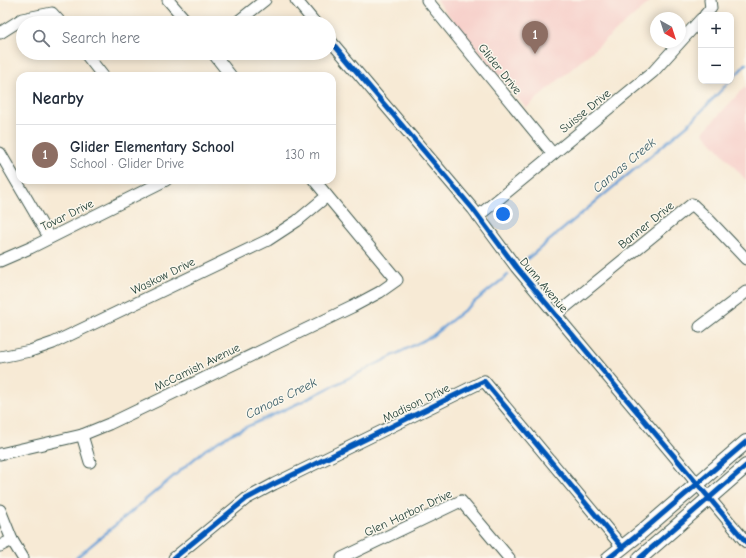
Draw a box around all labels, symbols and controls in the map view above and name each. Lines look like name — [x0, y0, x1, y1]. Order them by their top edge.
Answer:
north arrow — [650, 12, 686, 48]
map controls — [698, 12, 734, 84]
button: + — [698, 12, 734, 48]
search box — [16, 16, 336, 60]
pin: 1 — [522, 21, 548, 54]
icon: search — [30, 27, 52, 49]
text: Search here — [62, 29, 140, 47]
street label: Glider Drive — [475, 41, 525, 97]
button: − — [698, 48, 734, 84]
street label: Suisse Drive — [557, 86, 613, 136]
text: Nearby — [32, 89, 83, 108]
water label: Canoas Creek — [590, 134, 659, 196]
text: Glider Elementary School — [70, 138, 234, 156]
text: 1 — [42, 147, 48, 162]
text: 130 m — [285, 147, 320, 162]
text: School · Glider Drive — [70, 156, 184, 171]
street label: Tovar Drive — [38, 196, 96, 234]
street label: Banner Drive — [615, 198, 677, 252]
your location — [493, 204, 513, 224]
street label: Waskow Drive — [129, 254, 197, 298]
street label: Dunn Avenue — [517, 255, 571, 315]
street label: McCamish Avenue — [152, 340, 242, 394]
water label: Canoas Creek — [243, 374, 320, 422]
street label: Madison Drive — [380, 381, 452, 425]
street label: Glen Harbor Drive — [362, 487, 454, 539]

